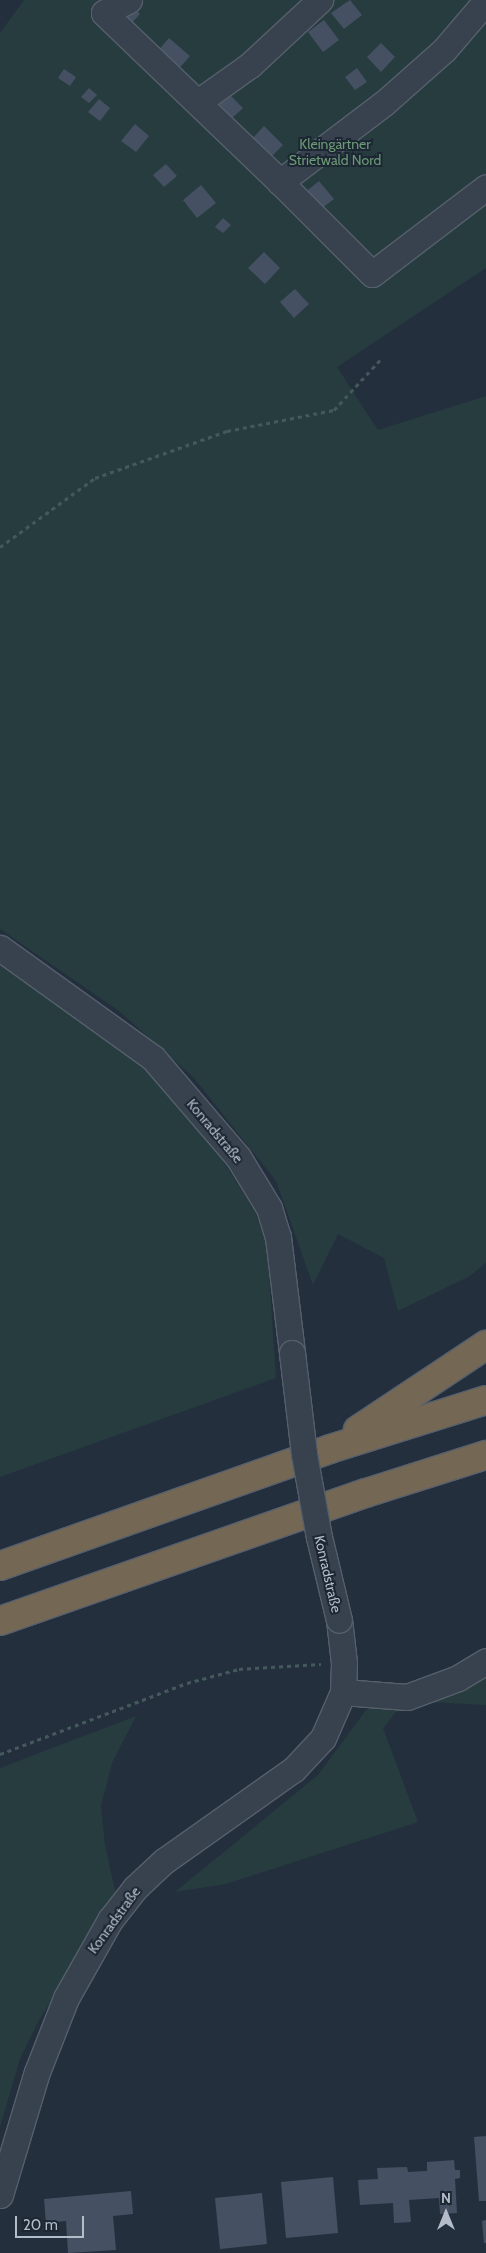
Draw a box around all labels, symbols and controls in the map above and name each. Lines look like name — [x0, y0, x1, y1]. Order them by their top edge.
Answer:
park label: Kleingärtner Strietwald Nord — [289, 136, 381, 168]
street label: Konradstraße — [183, 1096, 247, 1166]
street label: Konradstraße — [311, 1534, 345, 1614]
street label: Konradstraße — [84, 1883, 144, 1957]
north arrow — [421, 2188, 471, 2238]
text: N — [441, 2189, 451, 2207]
scale bar — [18, 2206, 86, 2238]
text: 20 m — [23, 2216, 58, 2234]

